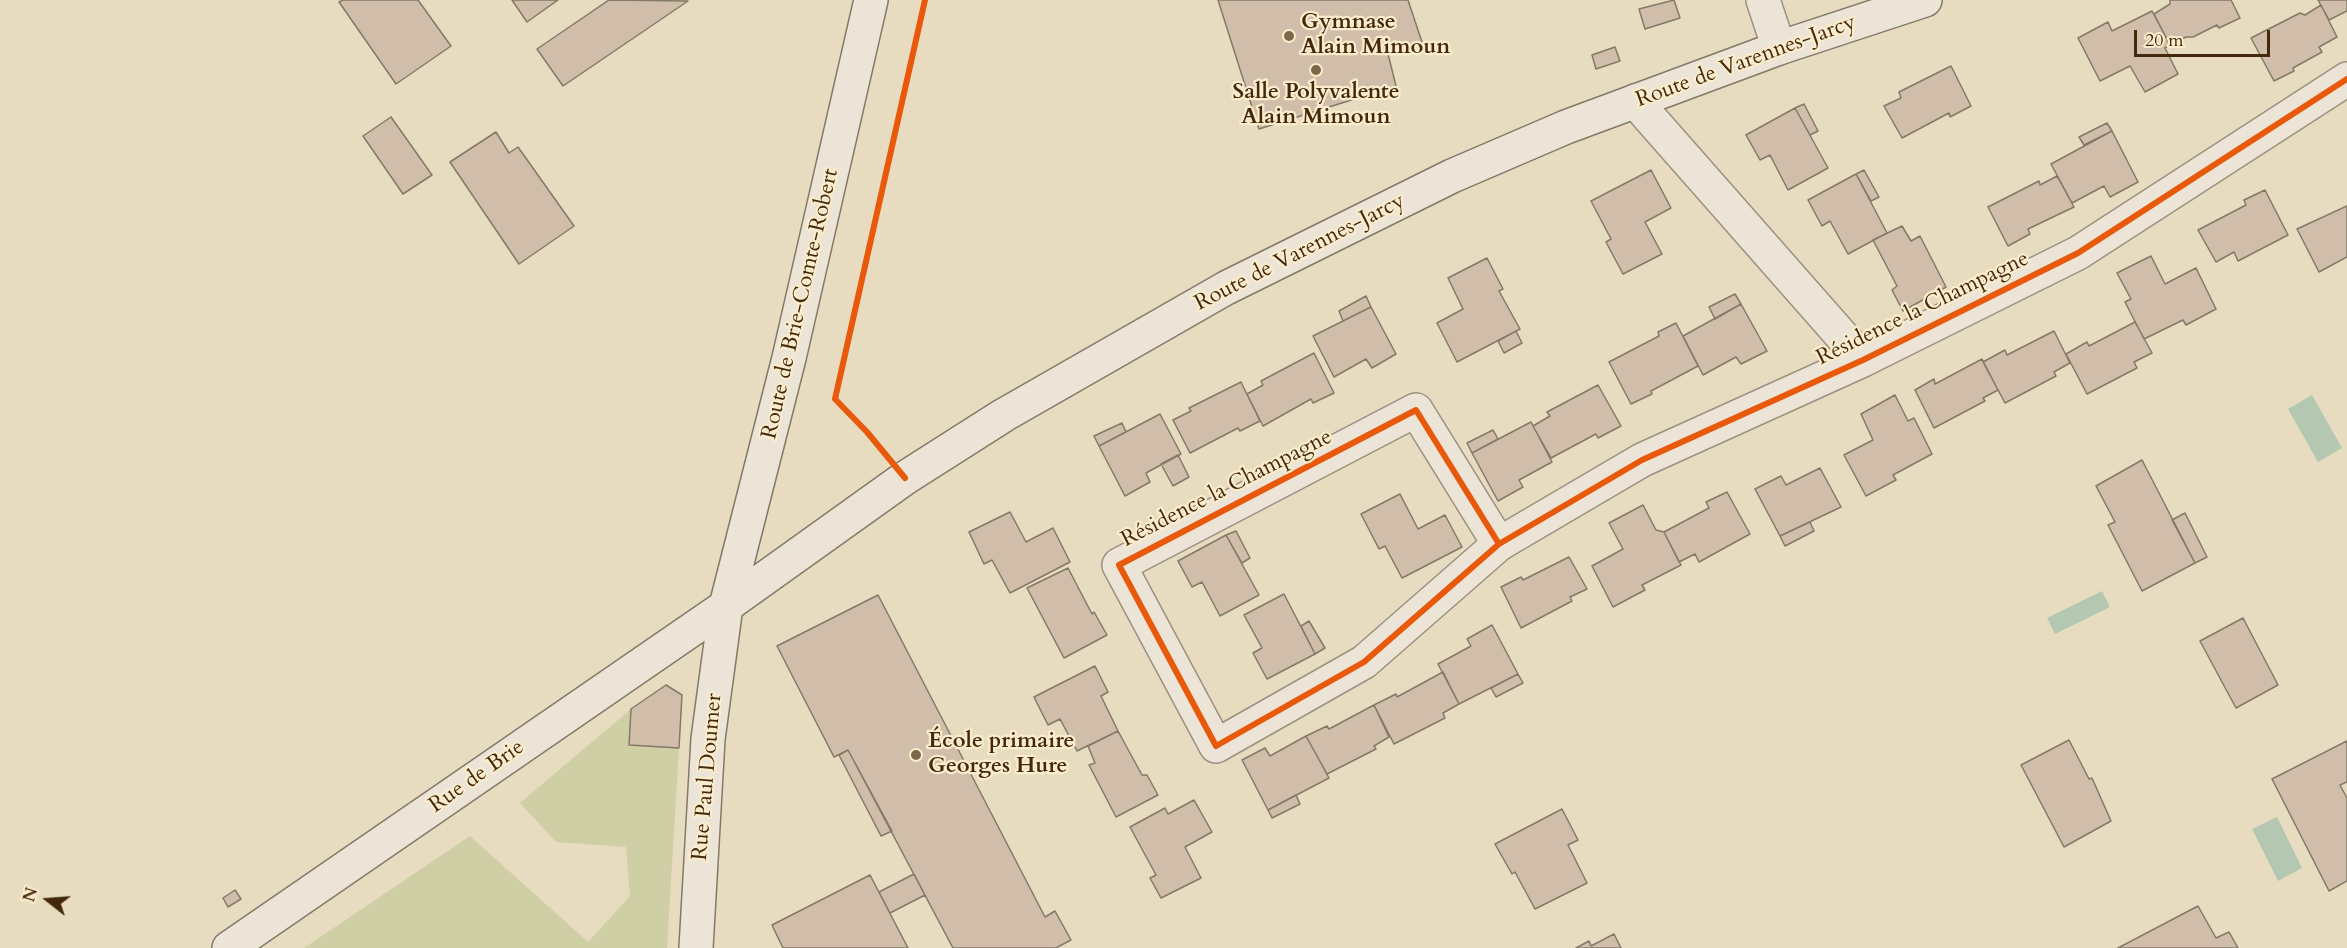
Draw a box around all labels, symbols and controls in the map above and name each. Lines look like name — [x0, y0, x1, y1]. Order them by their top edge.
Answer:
place label: Gymnase Alain Mimoun — [1301, 10, 1450, 62]
street label: Route de Varennes-Jarcy — [1632, 10, 1860, 114]
scale bar — [2137, 18, 2274, 56]
text: 20 m — [2145, 28, 2184, 53]
marker: Gymnase Alain Mimoun — [1282, 29, 1296, 43]
marker: Salle Polyvalente Alain Mimoun — [1309, 63, 1323, 77]
place label: Salle Polyvalente Alain Mimoun — [1232, 80, 1400, 132]
street label: Route de Brie-Comte-Robert — [757, 166, 845, 442]
street label: Route de Varennes-Jarcy — [1191, 189, 1409, 317]
street label: Résidence la Champagne — [1813, 246, 2033, 372]
street label: Résidence la Champagne — [1117, 424, 1337, 554]
street label: Rue Paul Doumer — [688, 692, 728, 862]
place label: École primaire Georges Hure — [928, 729, 1074, 780]
street label: Rue de Brie — [424, 735, 530, 819]
marker: École primaire Georges Hure — [909, 748, 923, 762]
north arrow — [18, 870, 78, 930]
text: N — [18, 885, 43, 905]

